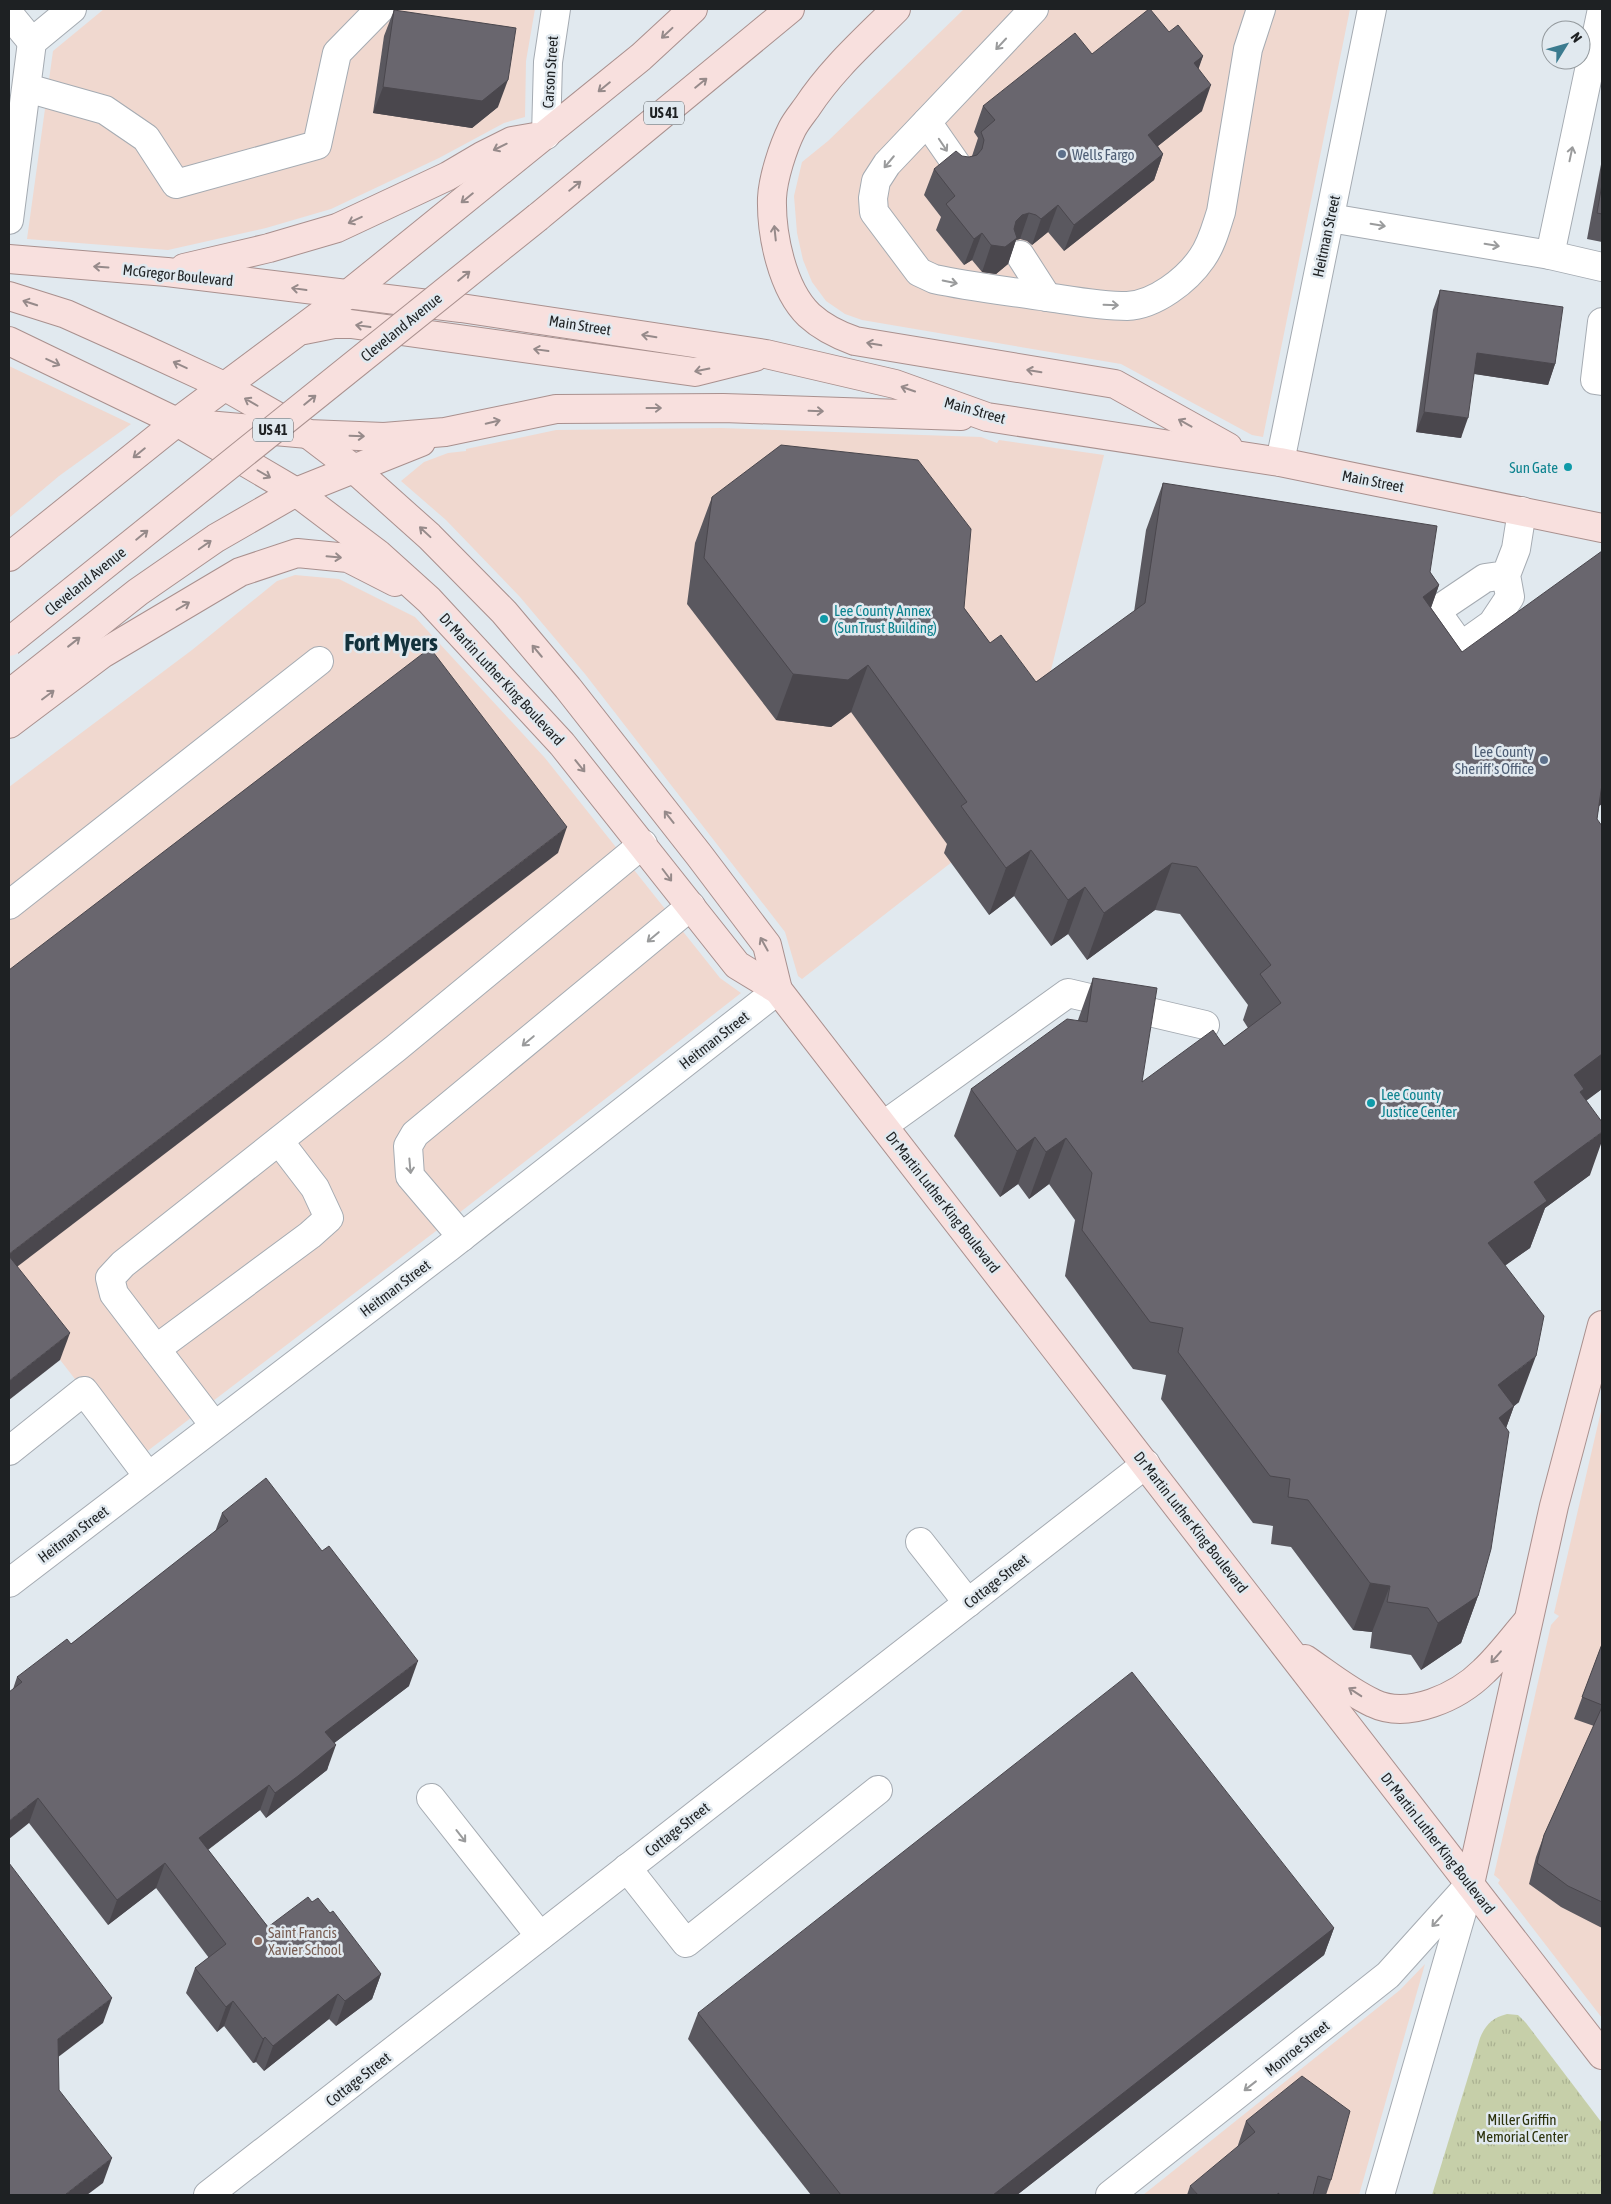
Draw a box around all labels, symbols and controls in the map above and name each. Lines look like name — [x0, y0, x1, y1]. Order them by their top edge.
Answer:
north arrow — [1541, 20, 1591, 70]
one-way arrow — [661, 27, 673, 39]
text: N — [1568, 29, 1585, 45]
street label: Carson Street — [539, 35, 561, 109]
one-way arrow — [995, 38, 1007, 50]
one-way arrow — [694, 78, 707, 89]
one-way arrow — [597, 82, 610, 93]
road number: US 41 — [644, 102, 684, 125]
one-way arrow — [938, 137, 948, 151]
one-way arrow — [492, 142, 507, 152]
place label: Wells Fargo — [1072, 146, 1134, 163]
one-way arrow — [1567, 146, 1577, 162]
marker: Wells Fargo — [1056, 148, 1068, 160]
one-way arrow — [884, 156, 895, 169]
one-way arrow — [568, 181, 581, 192]
one-way arrow — [461, 192, 474, 203]
street label: Heitman Street — [1309, 193, 1343, 279]
one-way arrow — [348, 216, 363, 225]
one-way arrow — [1370, 220, 1386, 230]
one-way arrow — [770, 225, 780, 241]
one-way arrow — [1483, 241, 1499, 251]
street label: McGregor Boulevard — [122, 261, 234, 289]
one-way arrow — [93, 263, 109, 272]
one-way arrow — [457, 271, 470, 282]
one-way arrow — [942, 278, 958, 288]
one-way arrow — [291, 284, 307, 294]
street label: Cleveland Avenue — [357, 289, 445, 365]
one-way arrow — [22, 297, 38, 307]
one-way arrow — [1102, 300, 1119, 310]
street label: Main Street — [548, 312, 612, 338]
one-way arrow — [355, 321, 371, 331]
one-way arrow — [641, 330, 657, 340]
one-way arrow — [866, 339, 882, 349]
one-way arrow — [533, 345, 549, 355]
one-way arrow — [45, 358, 60, 368]
one-way arrow — [173, 360, 188, 370]
one-way arrow — [694, 365, 710, 375]
one-way arrow — [1026, 365, 1042, 375]
one-way arrow — [901, 384, 916, 393]
street label: Main Street — [943, 393, 1007, 427]
one-way arrow — [303, 395, 317, 405]
one-way arrow — [244, 396, 258, 406]
one-way arrow — [646, 403, 662, 413]
one-way arrow — [808, 406, 824, 415]
one-way arrow — [484, 417, 500, 426]
road number: US 41 — [253, 418, 293, 442]
one-way arrow — [1178, 418, 1193, 427]
one-way arrow — [348, 431, 364, 441]
one-way arrow — [132, 447, 145, 458]
place label: Sun Gate — [1509, 459, 1558, 476]
marker: Sun Gate — [1562, 461, 1574, 473]
street label: Main Street — [1341, 467, 1405, 495]
one-way arrow — [256, 469, 271, 479]
one-way arrow — [419, 526, 432, 538]
one-way arrow — [135, 529, 148, 540]
one-way arrow — [198, 540, 212, 551]
street label: Cleveland Avenue — [41, 543, 129, 619]
one-way arrow — [325, 552, 341, 562]
one-way arrow — [176, 600, 190, 610]
place label: Lee County Annex (SunTrust Building) — [834, 602, 937, 636]
street label: Dr Martin Luther King Boulevard — [436, 609, 568, 749]
marker: Lee County Annex (SunTrust Building) — [818, 613, 830, 625]
district label: Fort Myers — [344, 628, 438, 656]
one-way arrow — [68, 636, 81, 647]
one-way arrow — [531, 644, 542, 657]
one-way arrow — [41, 690, 55, 700]
place label: Lee County Sheriff's Office — [1455, 743, 1534, 777]
marker: Lee County Sheriff's Office — [1538, 754, 1550, 766]
one-way arrow — [575, 759, 586, 772]
one-way arrow — [663, 811, 674, 824]
one-way arrow — [661, 868, 672, 881]
one-way arrow — [647, 932, 660, 943]
one-way arrow — [759, 936, 769, 951]
street label: Heitman Street — [676, 1008, 752, 1072]
one-way arrow — [522, 1035, 535, 1046]
place label: Lee County Justice Center — [1381, 1086, 1457, 1120]
marker: Lee County Justice Center — [1365, 1097, 1377, 1109]
street label: Dr Martin Luther King Boulevard — [883, 1128, 1003, 1276]
one-way arrow — [405, 1157, 414, 1173]
street label: Heitman Street — [357, 1256, 433, 1320]
street label: Dr Martin Luther King Boulevard — [1131, 1448, 1251, 1596]
street label: Heitman Street — [35, 1502, 111, 1566]
street label: Cottage Street — [960, 1550, 1032, 1612]
one-way arrow — [1490, 1651, 1502, 1664]
one-way arrow — [1348, 1686, 1362, 1696]
street label: Dr Martin Luther King Boulevard — [1378, 1769, 1498, 1917]
street label: Cottage Street — [641, 1798, 713, 1860]
one-way arrow — [456, 1829, 467, 1842]
one-way arrow — [1431, 1914, 1443, 1927]
place label: Saint Francis Xavier School — [268, 1924, 342, 1958]
marker: Saint Francis Xavier School — [252, 1935, 264, 1947]
street label: Monroe Street — [1261, 2017, 1333, 2079]
street label: Cottage Street — [322, 2048, 394, 2110]
one-way arrow — [1244, 2080, 1257, 2091]
park label: Miller Griffin Memorial Center — [1476, 2111, 1568, 2145]

